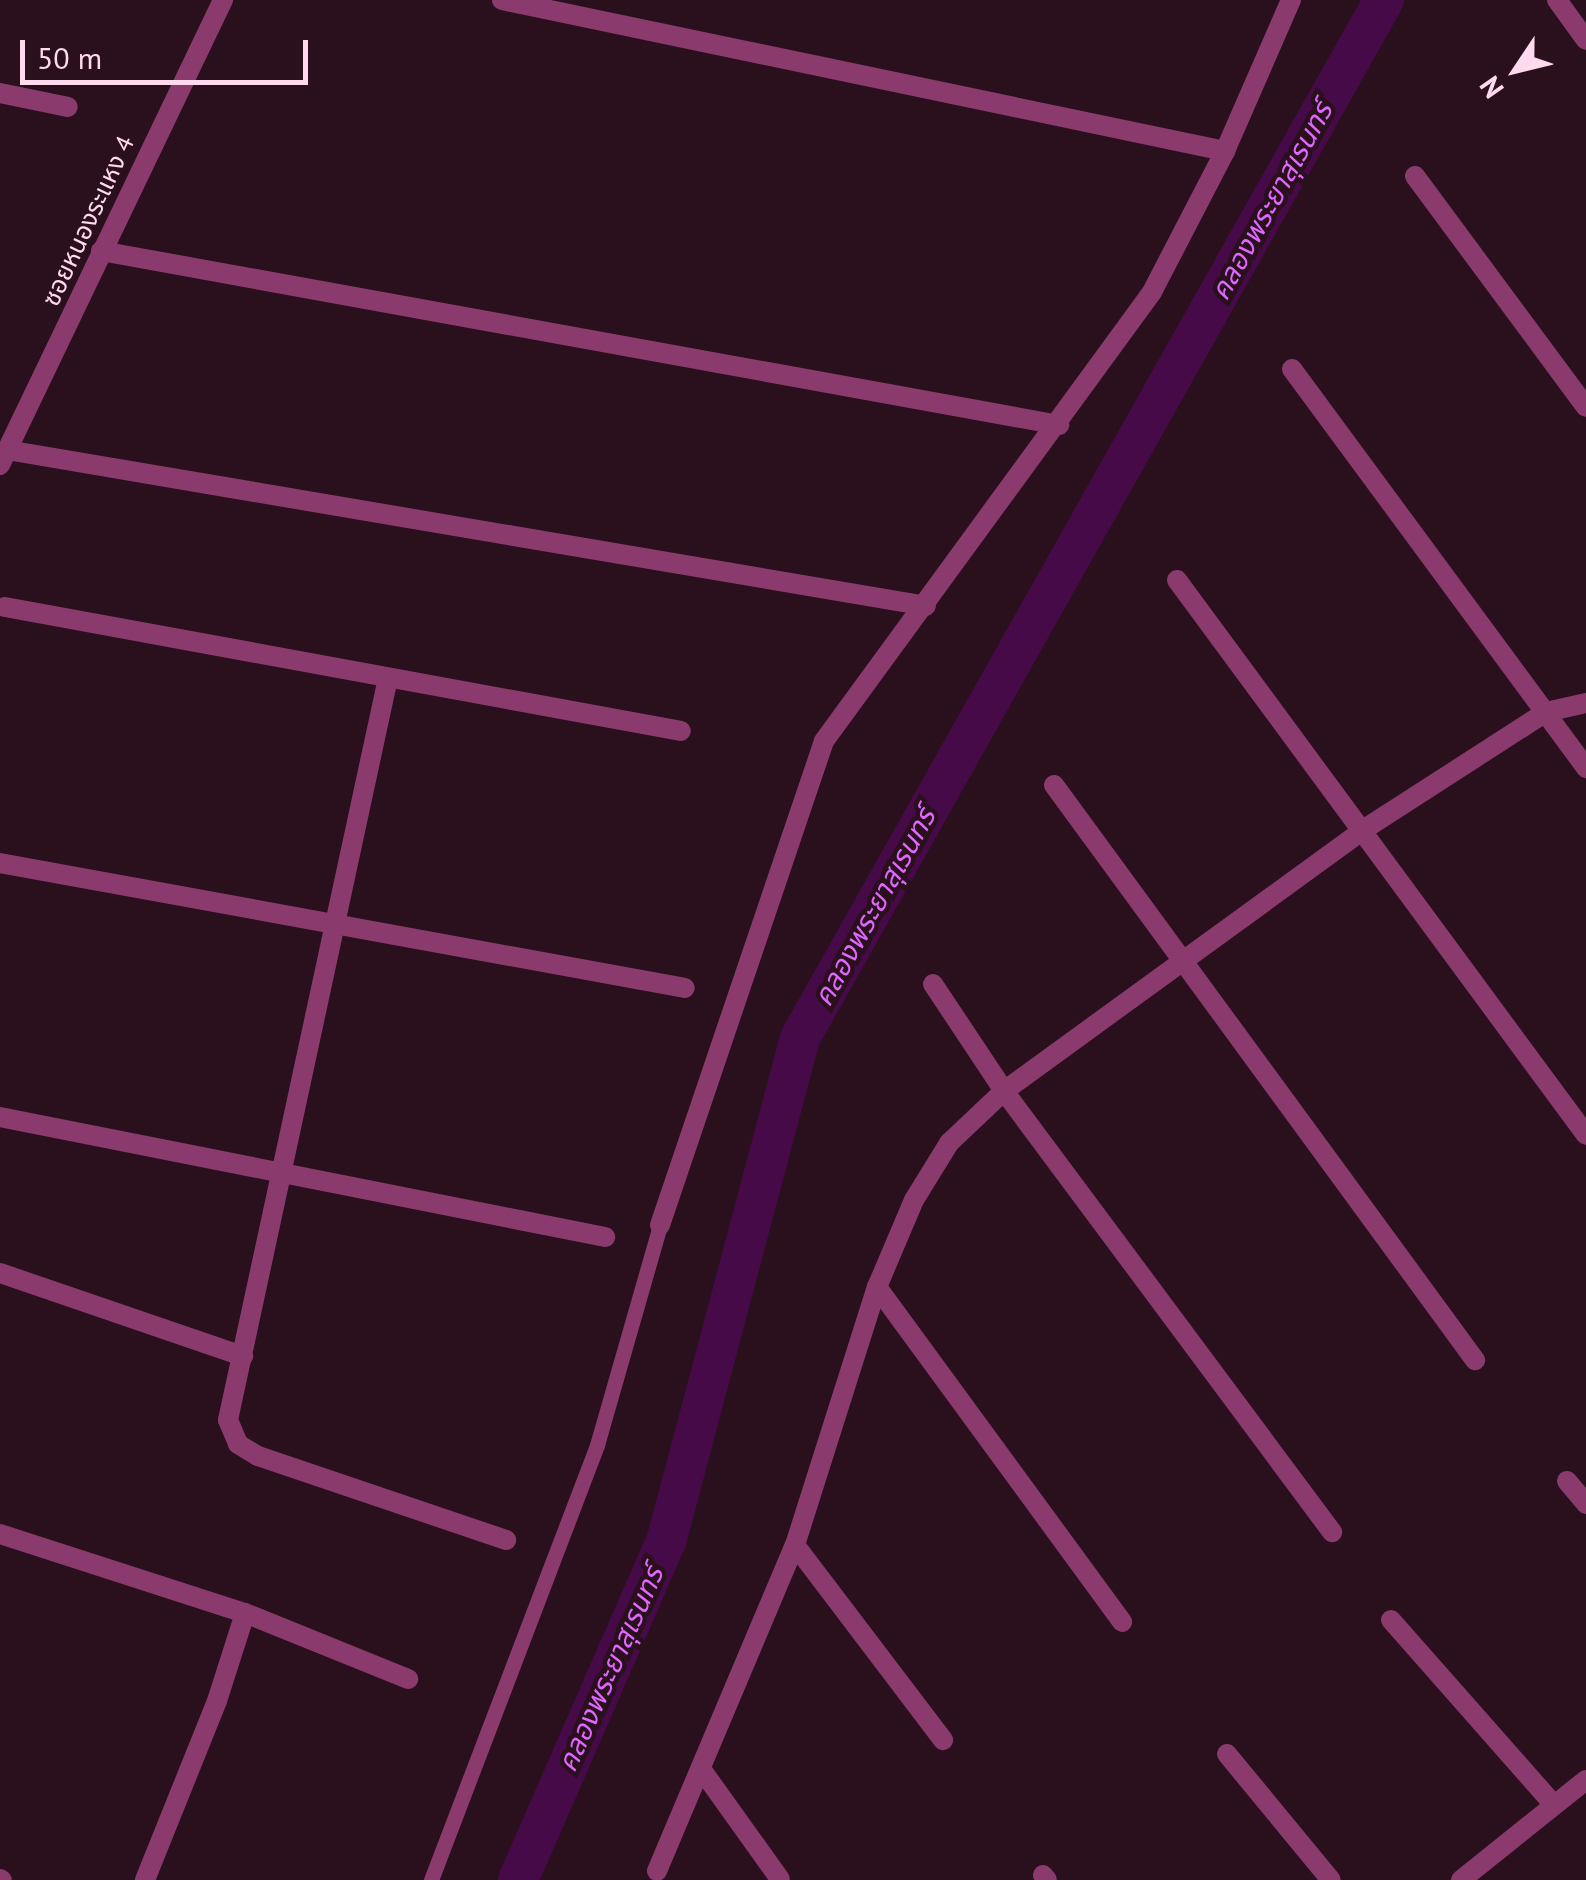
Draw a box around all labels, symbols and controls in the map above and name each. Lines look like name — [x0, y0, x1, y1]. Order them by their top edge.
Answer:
scale bar — [25, 20, 312, 82]
north arrow — [1466, 20, 1566, 120]
text: 50 m — [37, 38, 102, 77]
text: N — [1471, 69, 1511, 106]
water label: คลองพระยาสุเรนทร์ — [1203, 96, 1339, 306]
street label: ซอยหนองระแหง 4 — [35, 131, 141, 311]
water label: คลองพระยาสุเรนทร์ — [806, 802, 942, 1012]
water label: คลองพระยาสุเรนทร์ — [550, 1561, 670, 1777]

